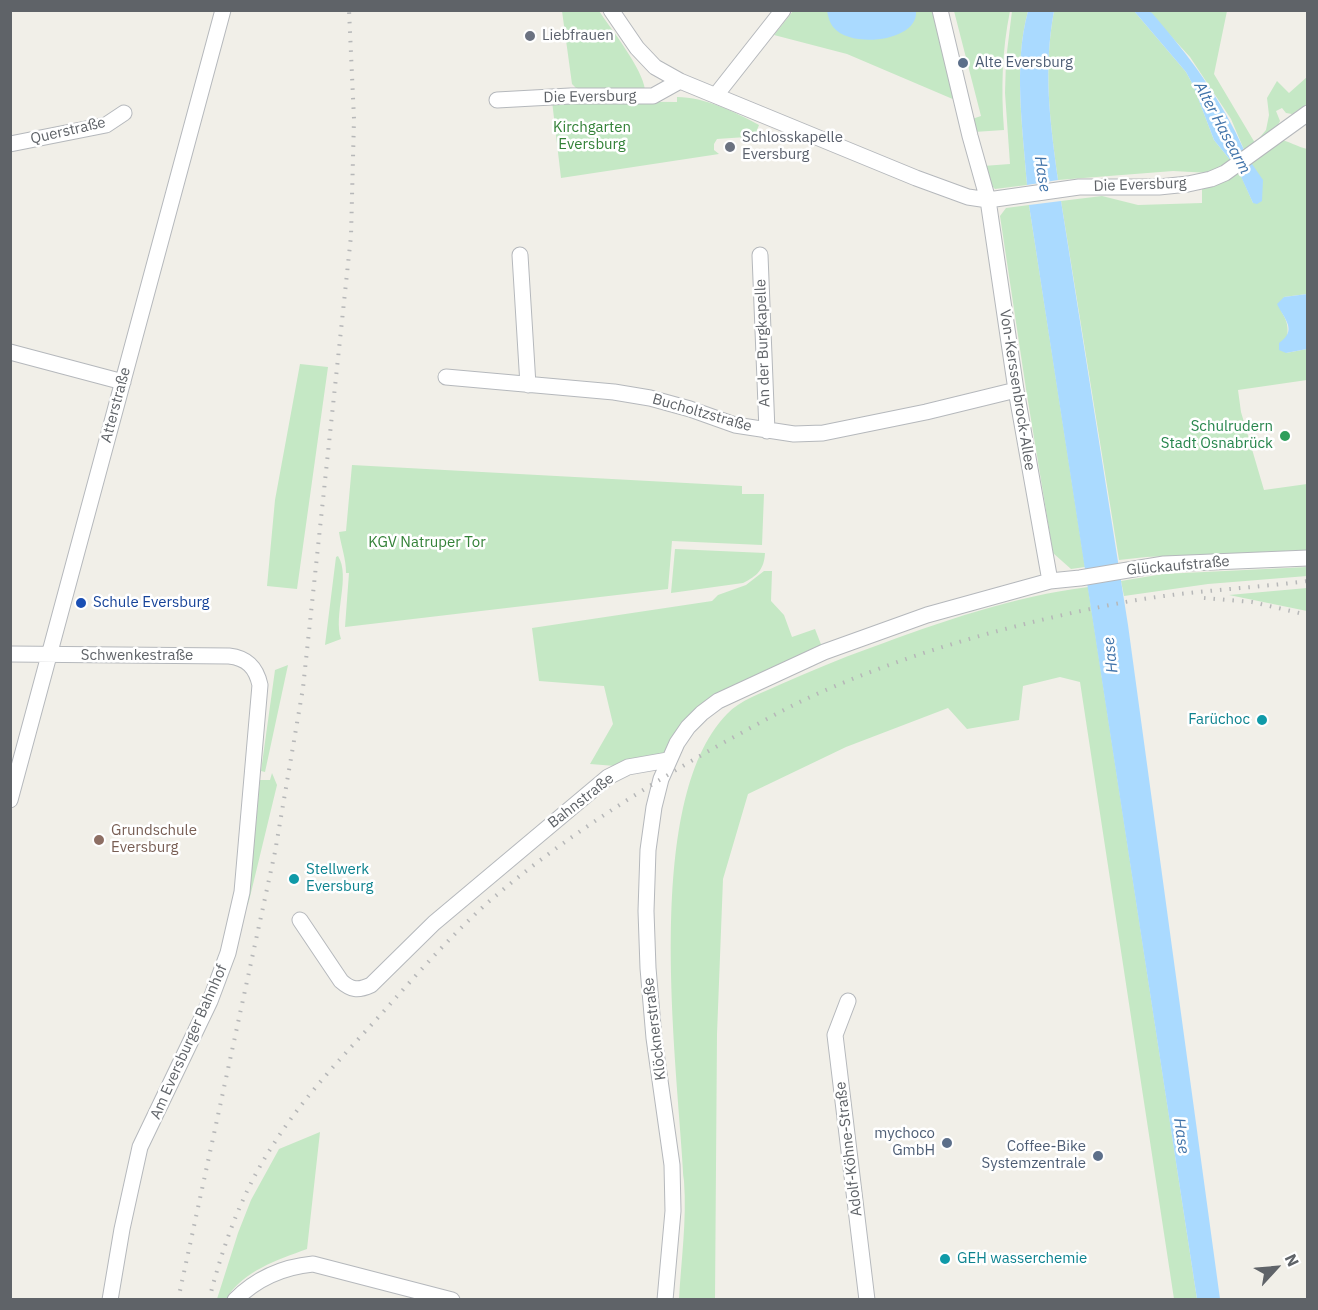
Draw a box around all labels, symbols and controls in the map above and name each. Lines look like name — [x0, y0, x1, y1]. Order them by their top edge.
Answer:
place label: Liebfrauen — [542, 27, 614, 45]
marker: Liebfrauen — [523, 29, 537, 43]
place label: Alte Eversburg — [975, 54, 1073, 72]
marker: Alte Eversburg — [956, 56, 970, 70]
water label: Alter Hasearm — [1190, 79, 1254, 177]
street label: Die Eversburg — [543, 87, 637, 107]
street label: Querstraße — [29, 114, 107, 148]
park label: Kirchgarten Eversburg — [553, 119, 631, 154]
place label: Schlosskapelle Eversburg — [742, 129, 843, 164]
marker: Schlosskapelle Eversburg — [723, 140, 737, 154]
water label: Hase — [1030, 155, 1054, 193]
street label: Die Eversburg — [1093, 174, 1187, 196]
street label: An der Burgkapelle — [752, 279, 774, 407]
street label: Von-Kerssenbrock-Allee — [995, 308, 1039, 472]
street label: Atterstraße — [97, 365, 135, 445]
street label: Bucholtzstraße — [650, 390, 754, 436]
place label: Schulrudern Stadt Osnabrück — [1161, 418, 1273, 453]
marker: Schulrudern Stadt Osnabrück — [1278, 429, 1292, 443]
park label: KGV Natruper Tor — [368, 534, 486, 552]
street label: Glückaufstraße — [1126, 553, 1230, 579]
place label: Schule Eversburg — [93, 594, 210, 612]
marker: Schule Eversburg — [74, 596, 88, 610]
water label: Hase — [1100, 636, 1122, 674]
street label: Schwenkestraße — [81, 647, 193, 665]
place label: Farüchoc — [1188, 711, 1250, 729]
marker: Farüchoc — [1255, 713, 1269, 727]
street label: Bahnstraße — [544, 770, 618, 832]
place label: Grundschule Eversburg — [111, 822, 197, 857]
marker: Grundschule Eversburg — [92, 833, 106, 847]
place label: Stellwerk Eversburg — [306, 861, 373, 896]
marker: Stellwerk Eversburg — [287, 872, 301, 886]
street label: Am Eversburger Bahnhof — [147, 962, 231, 1122]
street label: Klöcknerstraße — [640, 977, 670, 1081]
street label: Adolf-Köhne-Straße — [832, 1081, 866, 1217]
water label: Hase — [1169, 1117, 1193, 1155]
place label: mychoco GmbH — [874, 1125, 935, 1160]
marker: mychoco GmbH — [940, 1136, 954, 1150]
place label: Coffee-Bike Systemzentrale — [982, 1138, 1086, 1173]
marker: Coffee-Bike Systemzentrale — [1091, 1149, 1105, 1163]
north arrow — [1246, 1238, 1306, 1298]
place label: GEH wasserchemie — [957, 1250, 1087, 1268]
text: N — [1281, 1251, 1304, 1270]
marker: GEH wasserchemie — [938, 1252, 952, 1266]

